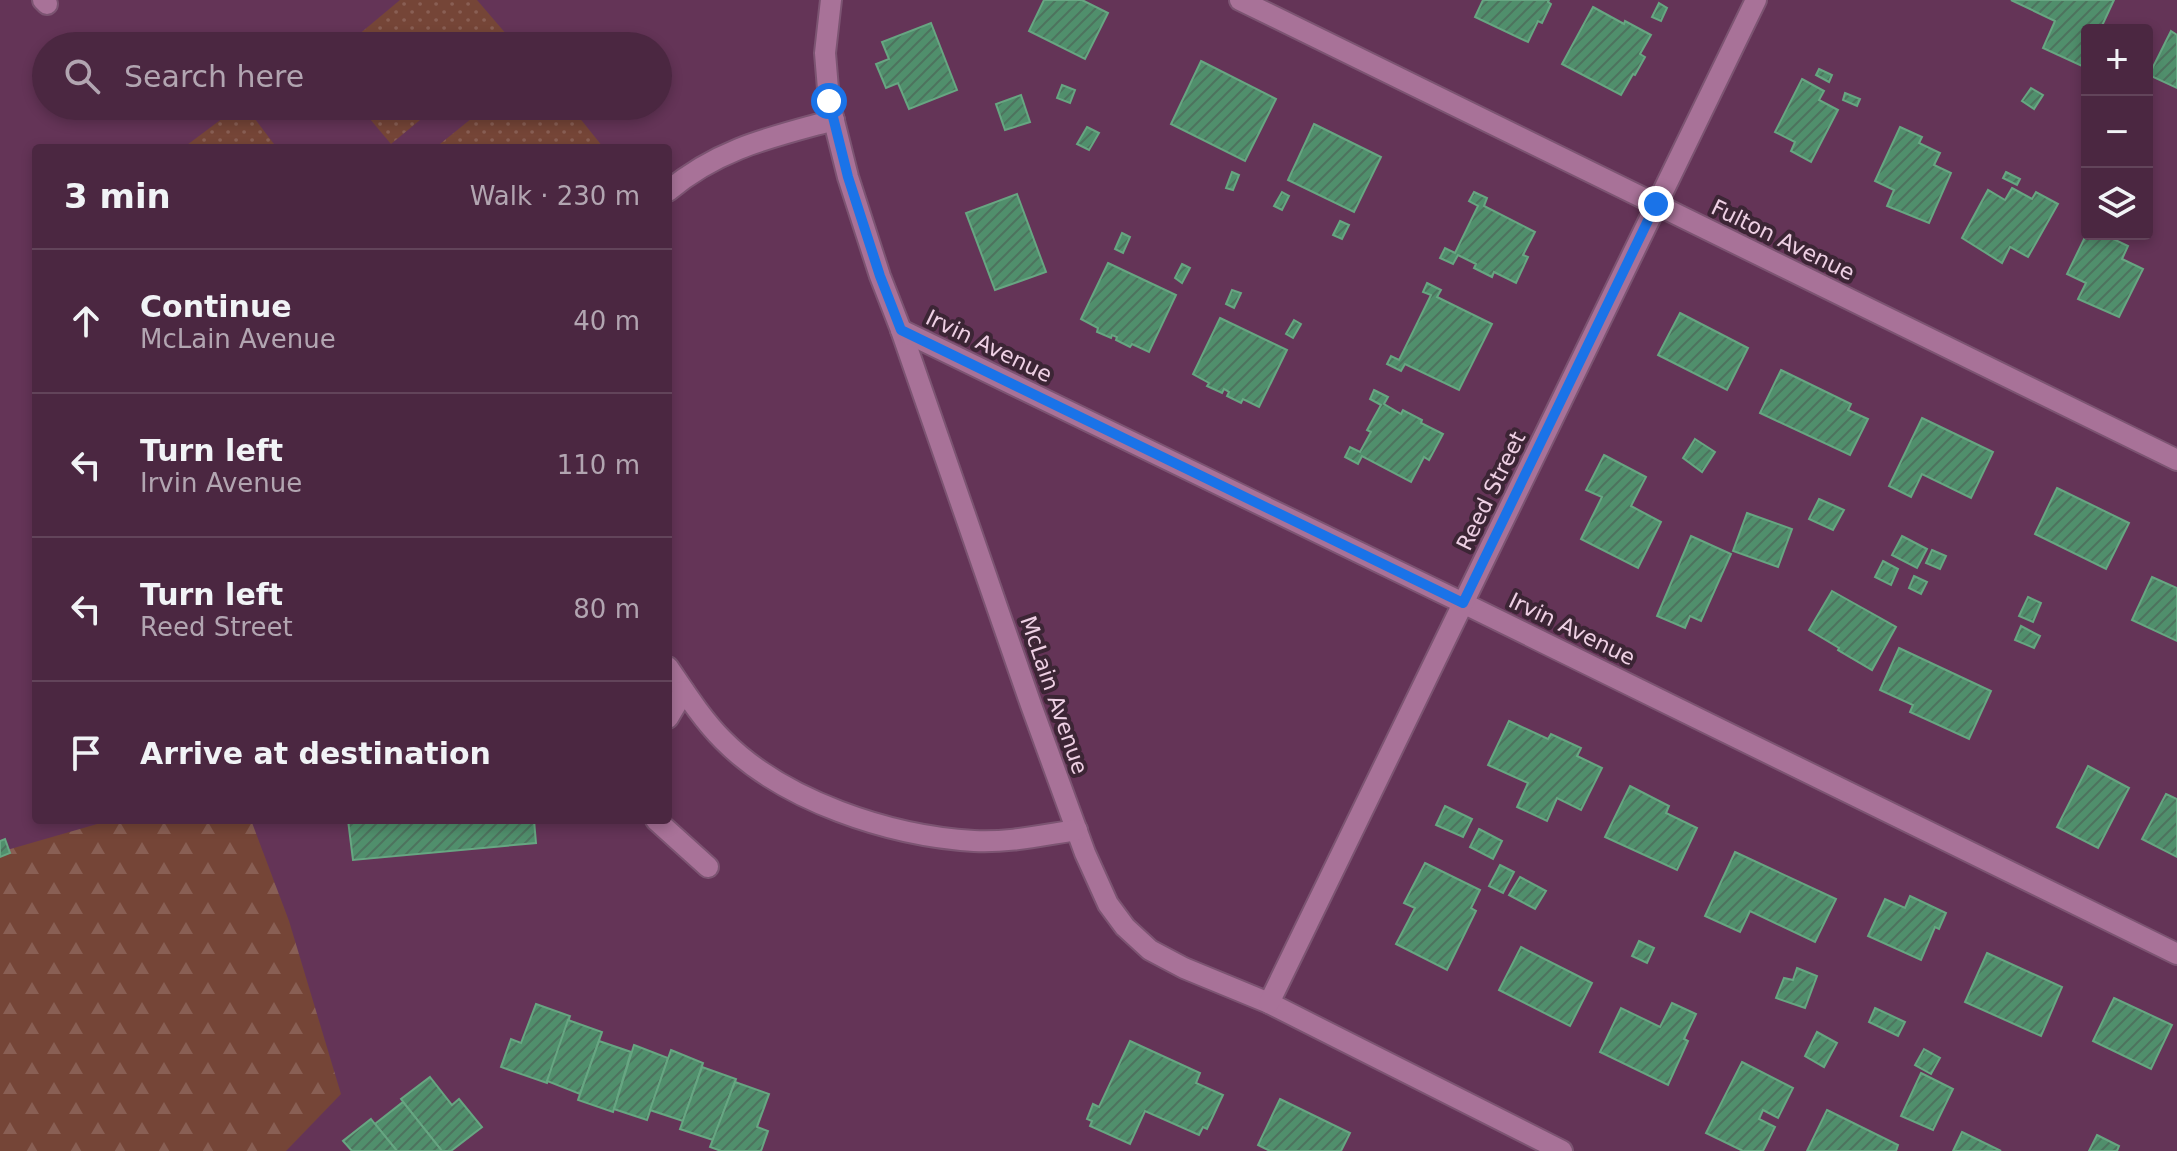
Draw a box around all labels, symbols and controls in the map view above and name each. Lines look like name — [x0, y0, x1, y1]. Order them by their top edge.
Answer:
map controls — [2081, 24, 2153, 240]
button: + — [2081, 24, 2153, 96]
search box — [32, 32, 672, 120]
icon: search — [60, 54, 104, 98]
text: Search here — [124, 59, 304, 94]
route start — [811, 83, 847, 119]
button: − — [2081, 96, 2153, 168]
button: layers — [2081, 168, 2153, 240]
text: 3 min — [64, 176, 171, 216]
text: Walk · 230 m — [470, 181, 640, 211]
route end — [1638, 186, 1674, 222]
street label: Fulton Avenue — [1707, 195, 1859, 285]
text: Continue — [140, 289, 292, 324]
icon: ahead — [64, 299, 108, 343]
street label: Irvin Avenue — [922, 305, 1056, 387]
text: 40 m — [573, 306, 640, 336]
text: McLain Avenue — [140, 324, 336, 354]
street label: Reed Street — [1451, 427, 1531, 555]
text: Turn left — [140, 433, 283, 468]
icon: left — [64, 443, 108, 487]
text: 110 m — [557, 450, 640, 480]
text: Irvin Avenue — [140, 468, 302, 498]
text: Turn left — [140, 577, 283, 612]
icon: left — [64, 587, 108, 631]
street label: Irvin Avenue — [1505, 588, 1639, 670]
text: 80 m — [573, 594, 640, 624]
text: Reed Street — [140, 612, 293, 642]
street label: McLain Avenue — [1015, 613, 1093, 777]
icon: arrive — [64, 731, 108, 775]
text: Arrive at destination — [140, 736, 491, 771]

